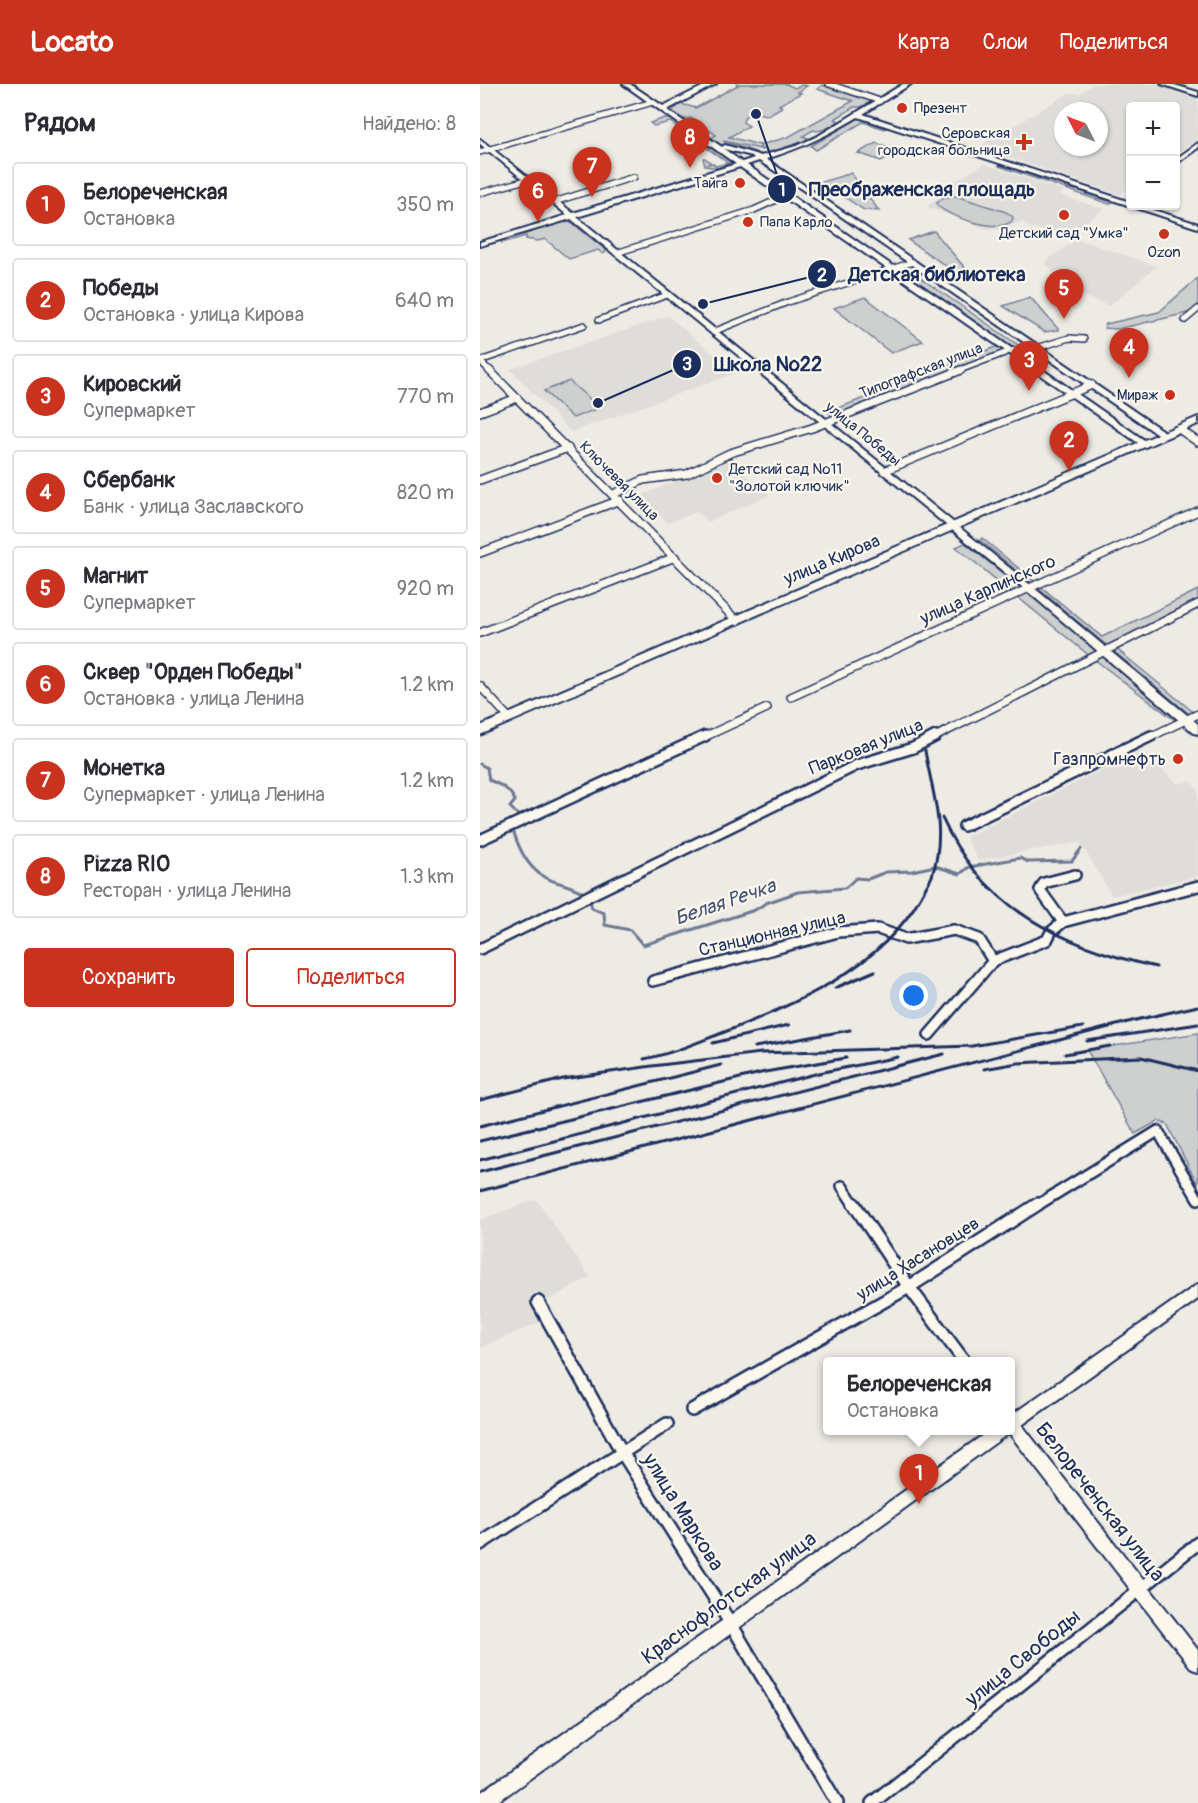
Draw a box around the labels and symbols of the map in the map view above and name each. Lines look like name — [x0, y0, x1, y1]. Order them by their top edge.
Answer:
place label: Презент — [914, 99, 968, 118]
marker: Презент — [895, 101, 909, 115]
north arrow — [1054, 102, 1108, 156]
pin: 8 — [670, 118, 710, 168]
place label: Серовская городская больница — [878, 124, 1010, 160]
marker: Серовская городская больница — [1015, 133, 1033, 151]
pin: 7 — [572, 147, 612, 197]
callout: Преображенская площадь — [767, 170, 1047, 208]
pin: 6 — [518, 172, 558, 222]
place label: Тайга — [693, 174, 728, 193]
marker: Тайга — [733, 176, 747, 190]
text: Преображенская площадь — [809, 177, 1035, 202]
text: 1 — [778, 179, 786, 202]
marker: Детский сад "Умка" — [1057, 208, 1071, 222]
place label: Папа Карло — [760, 213, 832, 232]
marker: Папа Карло — [741, 215, 755, 229]
place label: Детский сад "Умка" — [998, 224, 1129, 243]
marker: Ozon — [1157, 227, 1171, 241]
place label: Ozon — [1147, 243, 1181, 262]
callout: Детская библиотека — [807, 255, 1038, 293]
text: Детская библиотека — [848, 262, 1025, 287]
text: 2 — [817, 264, 827, 287]
pin: 5 — [1044, 270, 1084, 319]
pin: 4 — [1110, 328, 1148, 378]
street label: Типографская улица — [857, 339, 985, 403]
pin: 3 — [1010, 342, 1048, 391]
callout: Школа №22 — [672, 345, 834, 383]
text: Школа №22 — [713, 352, 822, 377]
text: 3 — [682, 353, 692, 376]
place label: Мираж — [1117, 386, 1158, 405]
marker: Мираж — [1163, 388, 1177, 402]
street label: улица Победы — [820, 397, 905, 470]
pin: 2 — [1050, 422, 1088, 471]
street label: Ключевая улица — [575, 437, 663, 525]
place label: Детский сад №11 "Золотой ключик" — [728, 460, 850, 496]
marker: Детский сад №11 "Золотой ключик" — [710, 471, 724, 485]
street label: улица Кирова — [779, 529, 884, 591]
street label: улица Карпинского — [916, 550, 1060, 631]
street label: Парковая улица — [806, 714, 926, 780]
place label: Газпромнефть — [1053, 748, 1166, 771]
marker: Газпромнефть — [1171, 752, 1185, 766]
water label: Белая Речка — [671, 873, 780, 931]
street label: Станционная улица — [696, 906, 848, 962]
your location — [899, 981, 928, 1010]
street label: улица Хасановцев — [851, 1212, 984, 1307]
street label: Белореченская улица — [1029, 1417, 1171, 1587]
street label: улица Маркова — [636, 1447, 730, 1576]
pin: 1 — [900, 1454, 938, 1504]
street label: Краснофлотская улица — [636, 1525, 822, 1671]
street label: улица Свободы — [959, 1603, 1086, 1713]

